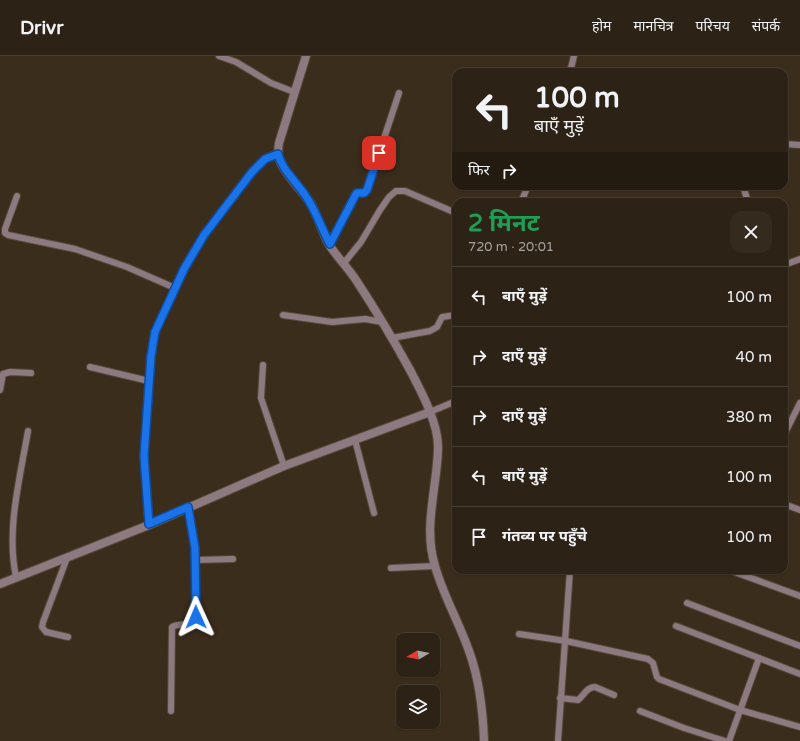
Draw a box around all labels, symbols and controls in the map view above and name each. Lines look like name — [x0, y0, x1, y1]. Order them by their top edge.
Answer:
text: Drivr — [20, 17, 63, 39]
text: होम — [592, 18, 611, 35]
text: मानचित्र — [633, 18, 674, 35]
text: परिचय — [696, 18, 730, 35]
text: संपर्क — [752, 18, 780, 35]
text: 100 m — [534, 81, 620, 115]
icon: left — [468, 84, 520, 136]
text: बाएँ मुड़ें — [534, 115, 584, 137]
pin — [362, 136, 396, 170]
icon: arrive — [368, 142, 390, 164]
icon: right — [498, 160, 520, 182]
text: फिर — [468, 161, 490, 179]
text: 2 मिनट — [468, 209, 540, 238]
button: close — [730, 211, 772, 253]
text: 720 m · 20:01 — [468, 239, 554, 255]
icon: left — [468, 286, 490, 308]
text: बाएँ मुड़ें — [502, 287, 547, 305]
text: 100 m — [726, 288, 772, 306]
icon: right — [468, 346, 490, 368]
text: दाएँ मुड़ें — [502, 347, 546, 365]
text: 40 m — [735, 348, 772, 366]
icon: right — [468, 406, 490, 428]
text: दाएँ मुड़ें — [502, 407, 546, 425]
text: 380 m — [726, 408, 772, 426]
icon: left — [468, 466, 490, 488]
text: बाएँ मुड़ें — [502, 467, 547, 485]
text: 100 m — [726, 468, 772, 486]
icon: arrive — [468, 526, 490, 548]
text: गंतव्य पर पहुँचे — [502, 527, 587, 545]
text: 100 m — [726, 528, 772, 546]
position arrow — [175, 596, 217, 638]
north arrow — [396, 633, 440, 677]
map controls — [396, 633, 440, 729]
button: layers — [396, 685, 440, 729]

